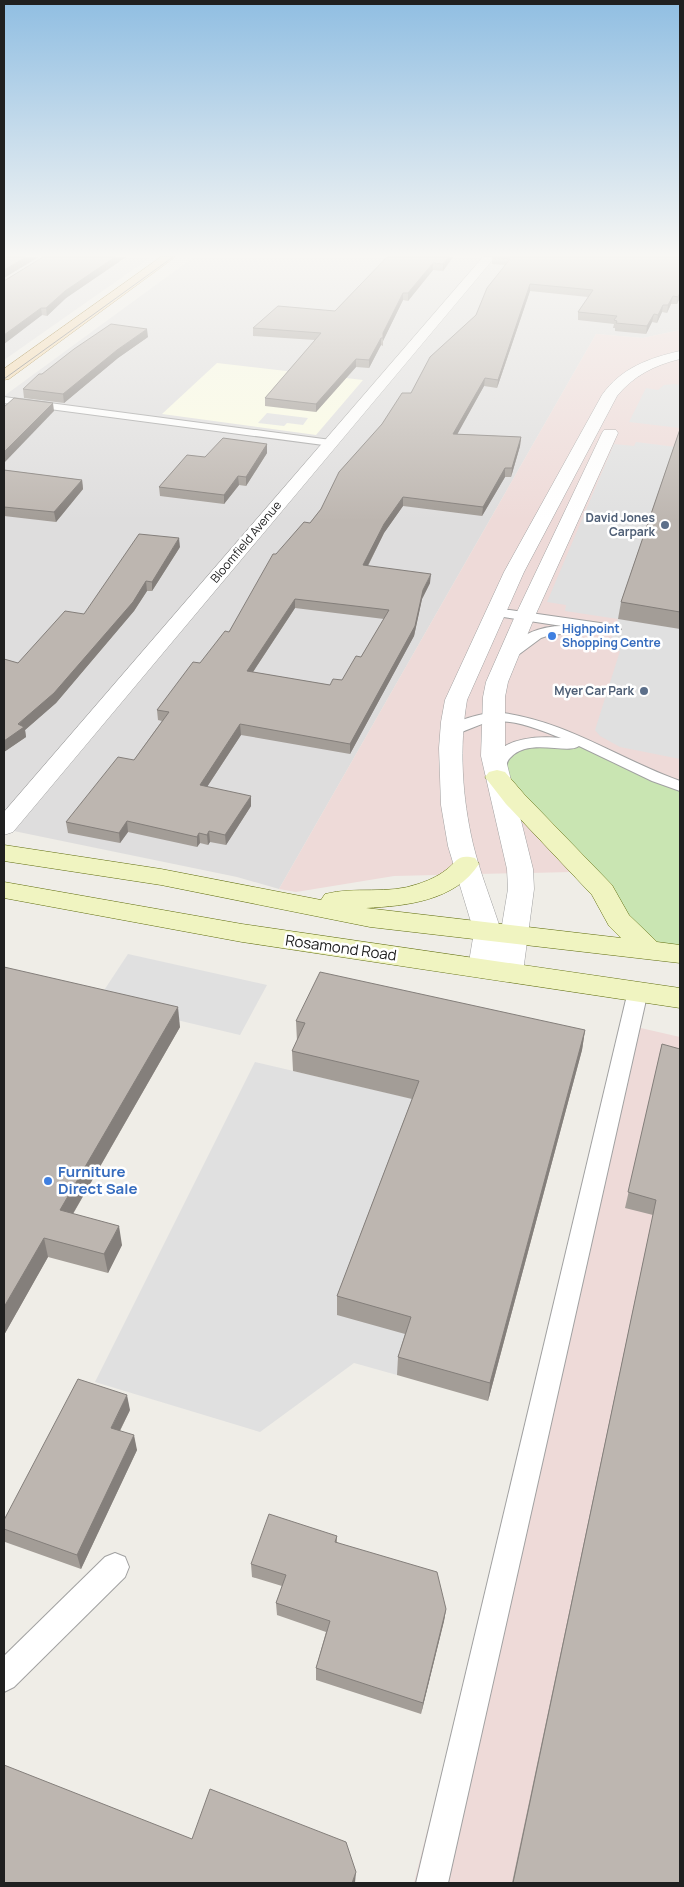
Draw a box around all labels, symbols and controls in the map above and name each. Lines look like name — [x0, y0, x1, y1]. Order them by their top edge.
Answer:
street label: Bloomfield Avenue — [206, 497, 285, 586]
place label: David Jones Carpark — [586, 509, 656, 540]
marker: David Jones Carpark — [659, 519, 671, 531]
place label: Highpoint Shopping Centre — [562, 620, 661, 651]
marker: Highpoint Shopping Centre — [546, 630, 558, 642]
place label: Myer Car Park — [554, 682, 635, 699]
marker: Myer Car Park — [638, 685, 650, 697]
street label: Rosamond Road — [284, 929, 398, 966]
place label: Furniture Direct Sale — [58, 1161, 137, 1199]
marker: Furniture Direct Sale — [42, 1175, 54, 1187]

